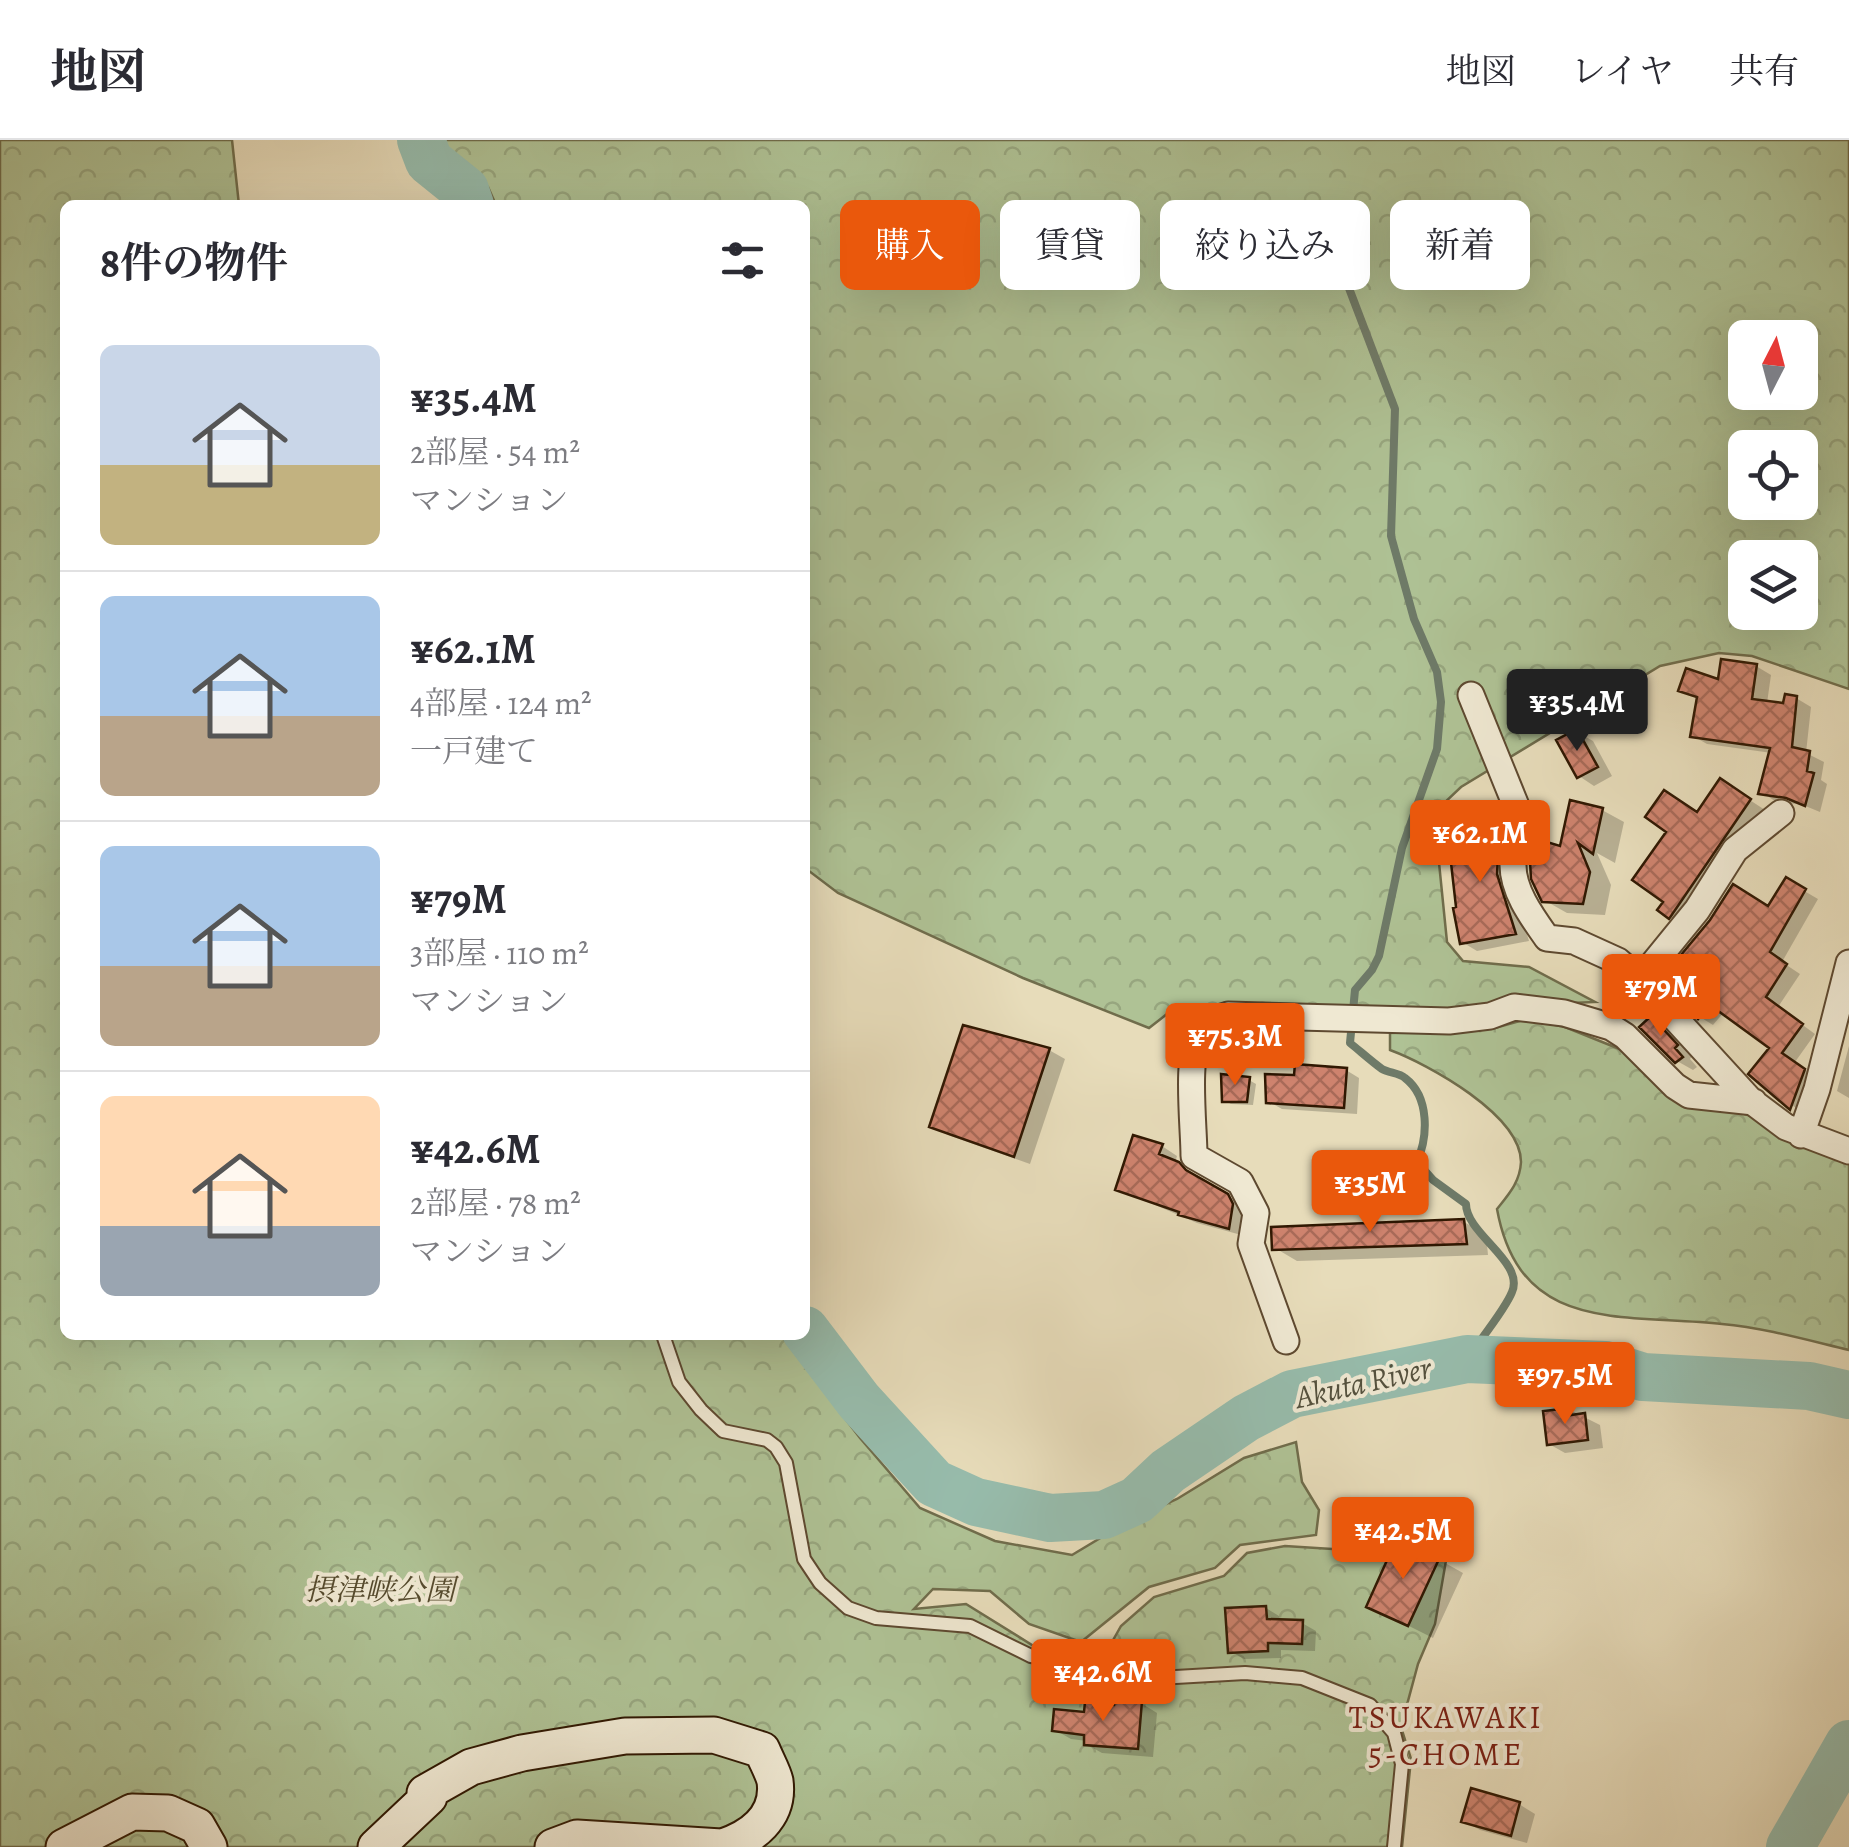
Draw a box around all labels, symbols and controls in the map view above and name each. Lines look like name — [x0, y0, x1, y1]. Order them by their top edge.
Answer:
text: 地図 — [50, 39, 146, 105]
text: 地図 — [1446, 47, 1516, 95]
text: レイヤ — [1571, 47, 1674, 95]
text: 共有 — [1729, 47, 1799, 95]
chip: 購入 — [840, 200, 980, 290]
chip: 賃貸 — [1000, 200, 1140, 290]
chip: 絞り込み — [1160, 200, 1370, 290]
chip: 新着 — [1390, 200, 1530, 290]
icon: filters — [715, 233, 770, 288]
text: 8件の物件 — [100, 234, 288, 291]
north arrow — [1728, 320, 1818, 410]
map controls — [1728, 320, 1818, 630]
text: ¥35.4M — [410, 369, 537, 426]
icon: home — [180, 385, 300, 505]
text: 2部屋 · 54 m² — [410, 430, 580, 474]
button: locate — [1728, 430, 1818, 520]
text: マンション — [410, 478, 569, 522]
button: layers — [1728, 540, 1818, 630]
text: ¥62.1M — [410, 620, 536, 677]
icon: home — [180, 636, 300, 756]
pin: ¥35.4M — [1496, 669, 1658, 754]
text: ¥35.4M — [1529, 679, 1625, 723]
text: 4部屋 · 124 m² — [410, 681, 592, 725]
text: 一戸建て — [410, 729, 538, 773]
pin: ¥62.1M — [1399, 800, 1561, 885]
text: ¥62.1M — [1432, 810, 1528, 854]
text: ¥79M — [410, 870, 507, 927]
icon: home — [180, 886, 300, 1006]
text: 3部屋 · 110 m² — [410, 931, 589, 975]
pin: ¥79M — [1602, 954, 1720, 1039]
text: ¥79M — [1624, 964, 1698, 1008]
text: マンション — [410, 979, 569, 1023]
pin: ¥75.3M — [1154, 1003, 1316, 1088]
text: ¥75.3M — [1187, 1013, 1283, 1057]
text: ¥42.6M — [410, 1120, 541, 1177]
icon: home — [180, 1136, 300, 1256]
pin: ¥35M — [1311, 1150, 1429, 1235]
text: ¥35M — [1334, 1160, 1406, 1204]
text: 2部屋 · 78 m² — [410, 1181, 581, 1225]
text: マンション — [410, 1229, 569, 1273]
pin: ¥97.5M — [1484, 1342, 1646, 1427]
water label: Akuta River — [1289, 1345, 1436, 1419]
text: ¥97.5M — [1517, 1352, 1613, 1396]
pin: ¥42.5M — [1322, 1497, 1484, 1582]
text: ¥42.5M — [1354, 1507, 1452, 1551]
park label: 摂津峡公園 — [305, 1570, 460, 1610]
pin: ¥42.6M — [1022, 1639, 1184, 1724]
text: ¥42.6M — [1053, 1649, 1153, 1693]
district label: TSUKAWAKI 5-CHOME — [1349, 1695, 1543, 1776]

